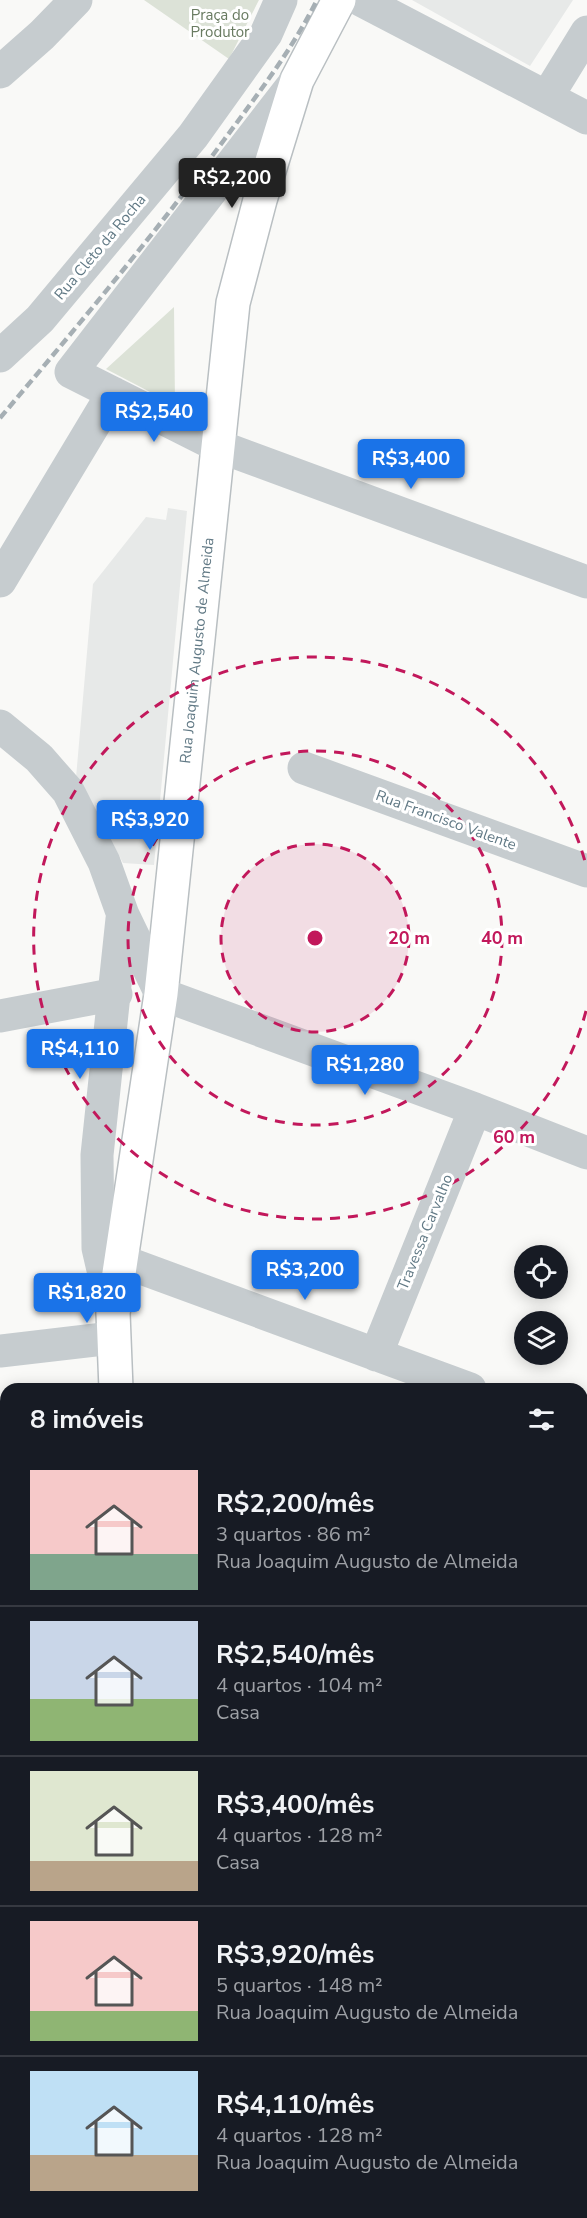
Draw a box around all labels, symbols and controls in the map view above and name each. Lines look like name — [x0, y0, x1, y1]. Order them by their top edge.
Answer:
park label: Praça do Produtor — [190, 5, 250, 42]
pin: R$2,200 — [177, 158, 287, 209]
text: R$2,200 — [193, 164, 271, 191]
street label: Rua Cleto da Rocha — [50, 190, 150, 304]
pin: R$2,540 — [99, 392, 209, 443]
text: R$2,540 — [115, 398, 193, 425]
pin: R$3,400 — [356, 439, 466, 490]
text: R$3,400 — [372, 445, 450, 472]
street label: Rua Joaquim Augusto de Almeida — [175, 537, 218, 764]
street label: Rua Francisco Valente — [373, 785, 519, 855]
pin: R$3,920 — [95, 800, 205, 851]
text: R$3,920 — [111, 806, 189, 833]
text: 20 m — [388, 926, 430, 950]
text: 40 m — [481, 926, 523, 950]
centre of rings — [305, 928, 325, 948]
pin: R$4,110 — [25, 1029, 135, 1080]
text: R$4,110 — [41, 1035, 119, 1062]
pin: R$1,280 — [310, 1045, 420, 1096]
text: R$1,280 — [326, 1051, 404, 1078]
text: 60 m — [493, 1125, 535, 1149]
street label: Travessa Carvalho — [393, 1171, 457, 1293]
map controls — [514, 1245, 568, 1365]
button: locate — [514, 1245, 568, 1299]
pin: R$3,200 — [250, 1250, 360, 1301]
text: R$3,200 — [266, 1256, 344, 1283]
pin: R$1,820 — [32, 1273, 142, 1324]
text: R$1,820 — [48, 1279, 126, 1306]
button: layers — [514, 1311, 568, 1365]
text: 8 imóveis — [30, 1402, 144, 1437]
icon: filters — [525, 1403, 558, 1436]
text: R$2,200/mês — [216, 1486, 374, 1521]
icon: home — [78, 1494, 150, 1566]
text: 3 quartos · 86 m² — [216, 1521, 371, 1548]
text: Rua Joaquim Augusto de Almeida — [216, 1548, 518, 1575]
text: R$2,540/mês — [216, 1637, 374, 1672]
icon: home — [78, 1645, 150, 1717]
text: 4 quartos · 104 m² — [216, 1672, 383, 1699]
text: Casa — [216, 1699, 260, 1726]
text: R$3,400/mês — [216, 1787, 374, 1822]
icon: home — [78, 1795, 150, 1867]
text: 4 quartos · 128 m² — [216, 1822, 383, 1849]
text: Casa — [216, 1849, 260, 1876]
text: R$3,920/mês — [216, 1937, 374, 1972]
icon: home — [78, 1945, 150, 2017]
text: 5 quartos · 148 m² — [216, 1972, 383, 1999]
text: Rua Joaquim Augusto de Almeida — [216, 1999, 518, 2026]
text: R$4,110/mês — [216, 2087, 374, 2122]
icon: home — [78, 2095, 150, 2167]
text: 4 quartos · 128 m² — [216, 2122, 383, 2149]
text: Rua Joaquim Augusto de Almeida — [216, 2149, 518, 2176]

